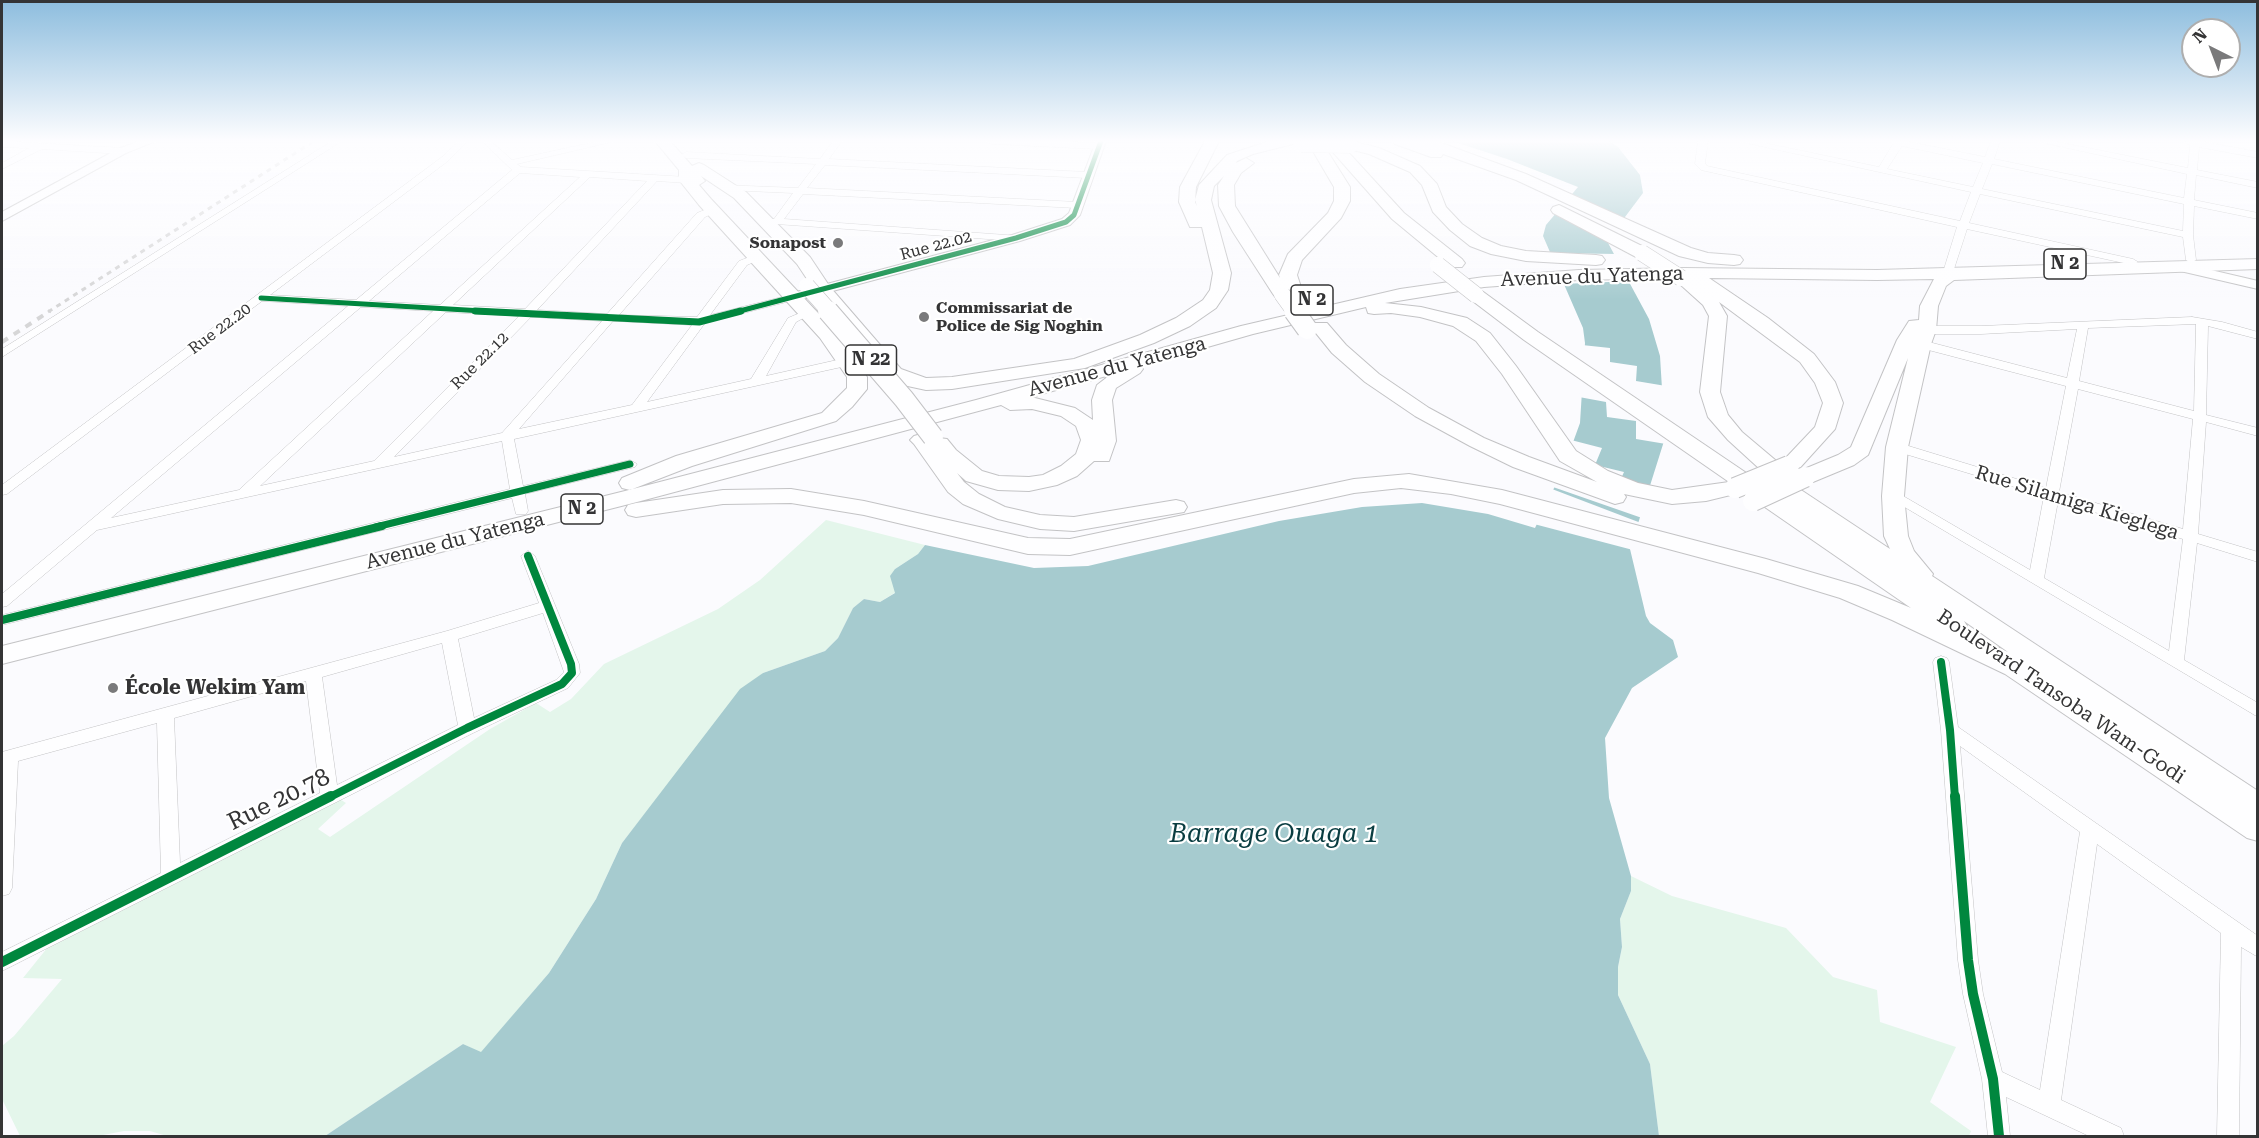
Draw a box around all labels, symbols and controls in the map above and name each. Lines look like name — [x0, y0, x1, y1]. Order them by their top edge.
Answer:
north arrow — [2181, 18, 2241, 78]
text: N — [2189, 25, 2211, 47]
street label: Rue 22.02 — [898, 227, 974, 265]
place label: Sonapost — [749, 233, 826, 253]
marker: Sonapost — [831, 236, 845, 250]
road number: N 2 — [2044, 249, 2086, 279]
street label: Avenue du Yatenga — [1500, 262, 1684, 292]
road number: N 2 — [1291, 285, 1333, 315]
place label: Commissariat de Police de Sig Noghin — [936, 298, 1103, 336]
street label: Rue 22.20 — [185, 299, 255, 359]
marker: Commissariat de Police de Sig Noghin — [917, 310, 931, 324]
street label: Rue 22.12 — [447, 328, 513, 394]
street label: Avenue du Yatenga — [1026, 332, 1208, 402]
road number: N 22 — [846, 345, 896, 375]
street label: Rue Silamiga Kieglega — [1972, 461, 2182, 545]
road number: N 2 — [561, 494, 603, 524]
street label: Avenue du Yatenga — [363, 507, 547, 575]
street label: Boulevard Tansoba Wam-Godi — [1932, 605, 2190, 789]
place label: École Wekim Yam — [125, 676, 305, 700]
marker: École Wekim Yam — [106, 681, 120, 695]
street label: Rue 20.78 — [223, 763, 335, 837]
water label: Barrage Ouaga 1 — [1169, 818, 1379, 850]

